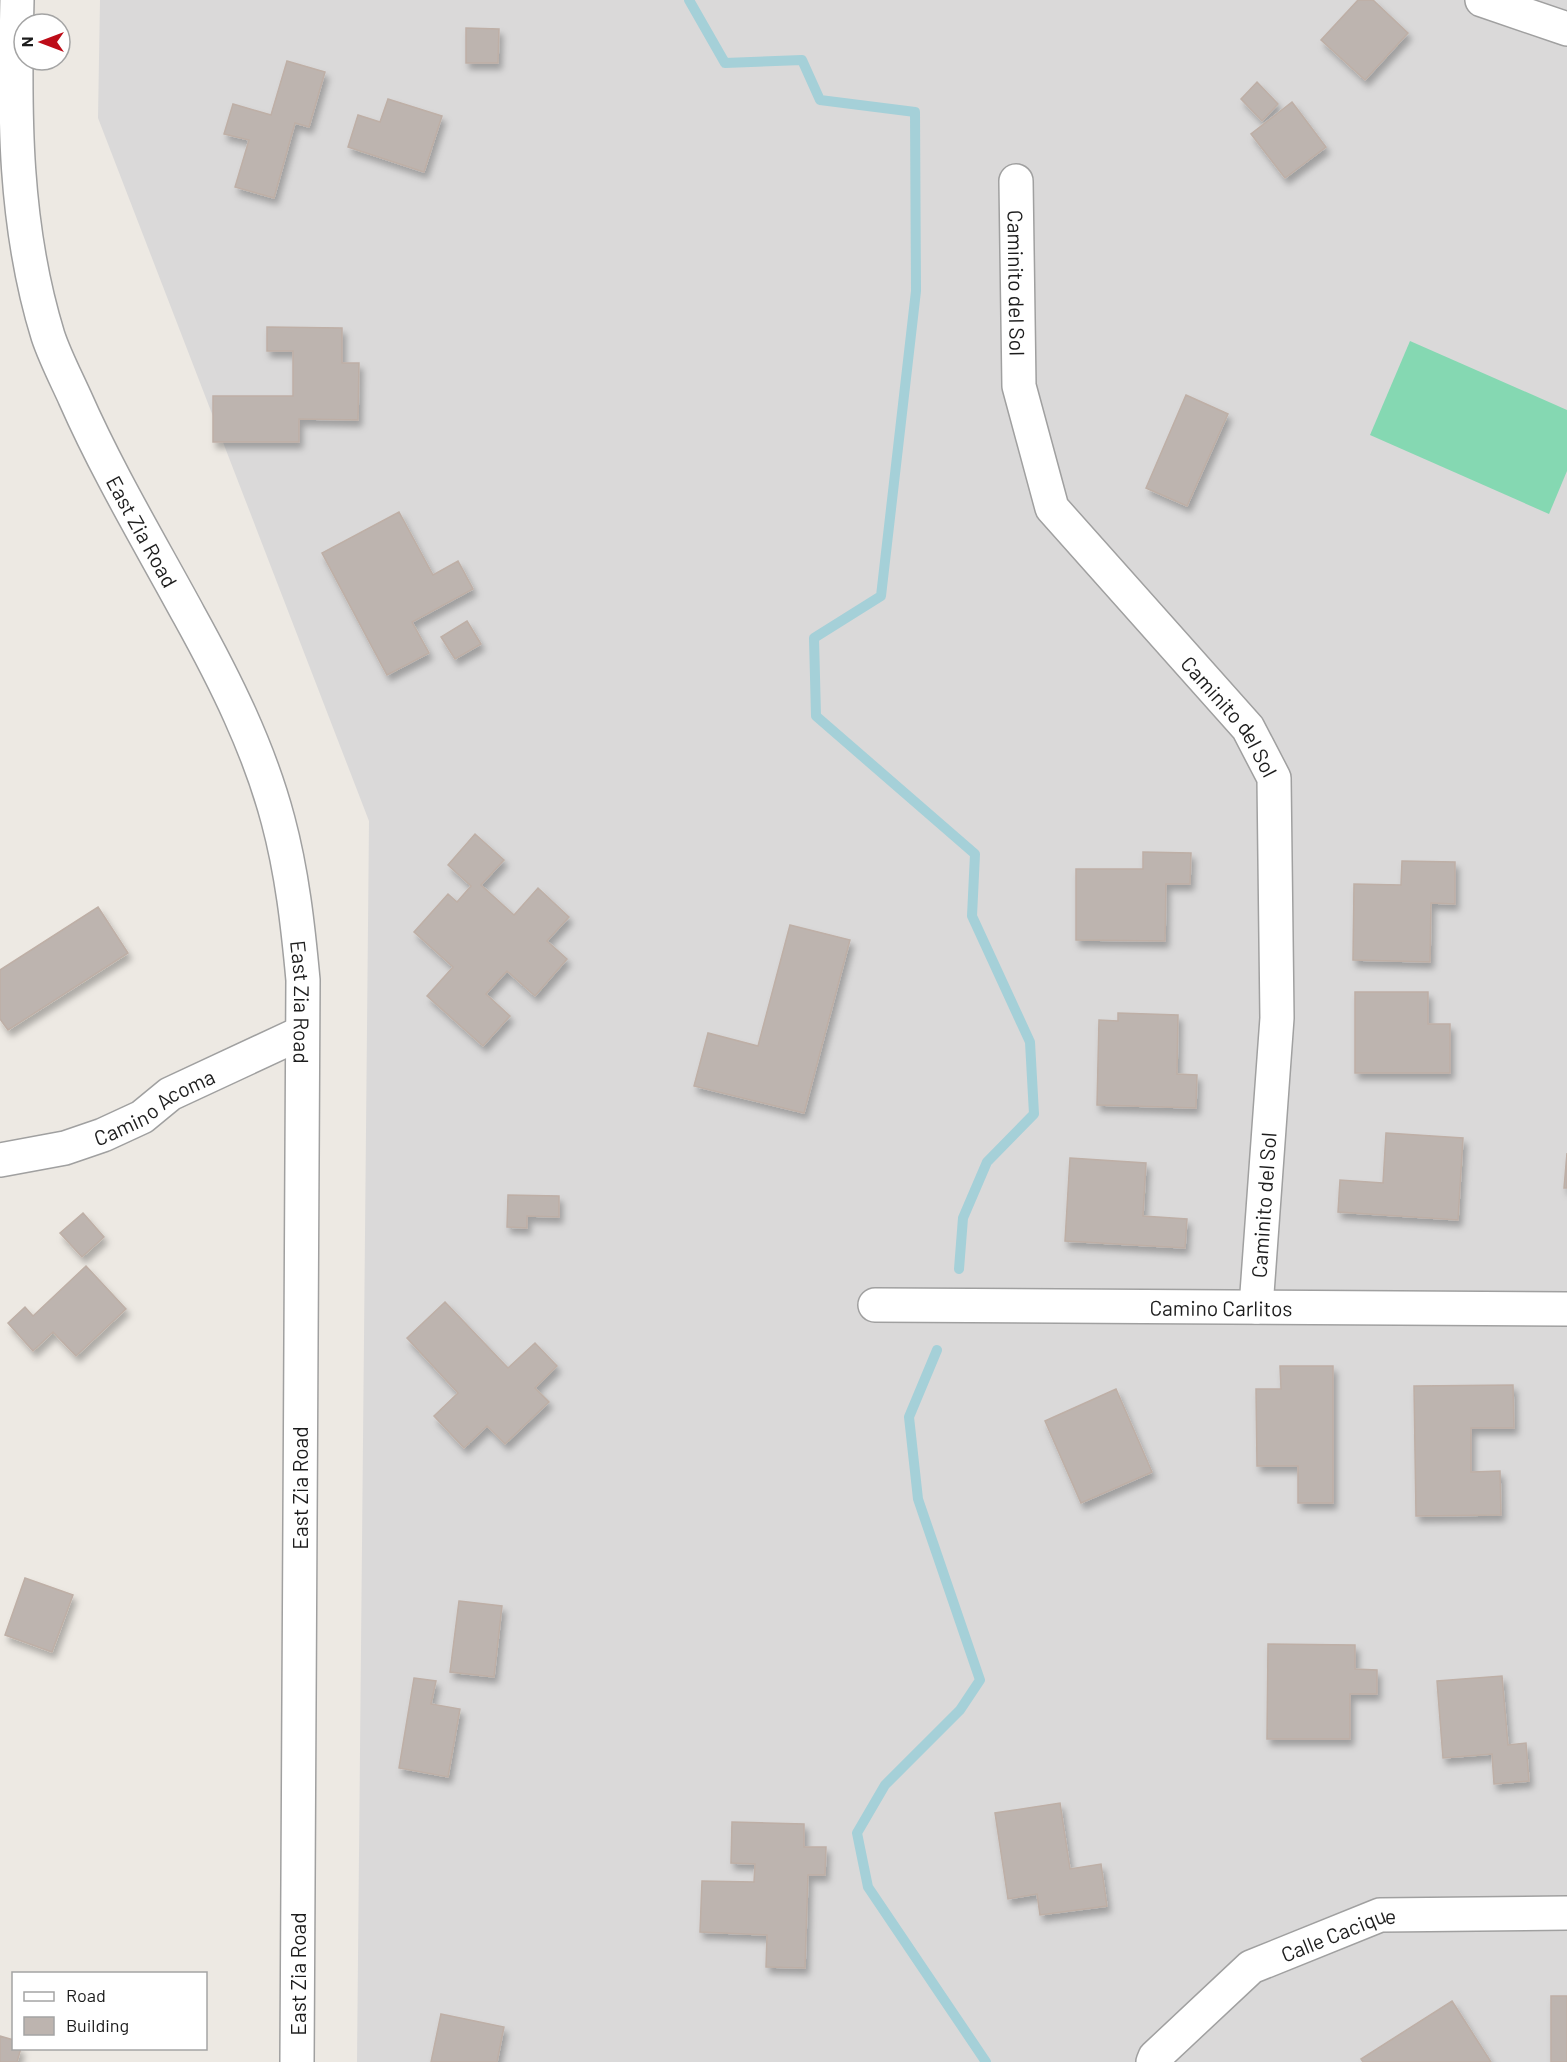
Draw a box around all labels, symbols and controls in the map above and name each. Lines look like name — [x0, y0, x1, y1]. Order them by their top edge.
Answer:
north arrow — [12, 12, 72, 72]
text: N — [17, 37, 36, 47]
street label: Caminito del Sol — [1004, 210, 1031, 356]
street label: East Zia Road — [102, 471, 184, 591]
street label: Caminito del Sol — [1177, 650, 1284, 781]
street label: East Zia Road — [287, 939, 316, 1064]
street label: Camino Acoma — [90, 1063, 218, 1150]
street label: Caminito del Sol — [1245, 1131, 1281, 1279]
street label: Camino Carlitos — [1149, 1294, 1293, 1320]
street label: East Zia Road — [287, 1426, 312, 1550]
street label: Calle Cacique — [1277, 1902, 1396, 1966]
street label: East Zia Road — [285, 1912, 310, 2036]
legend — [12, 1972, 207, 2050]
text: Road — [66, 1984, 106, 2006]
text: Building — [66, 2014, 129, 2036]

